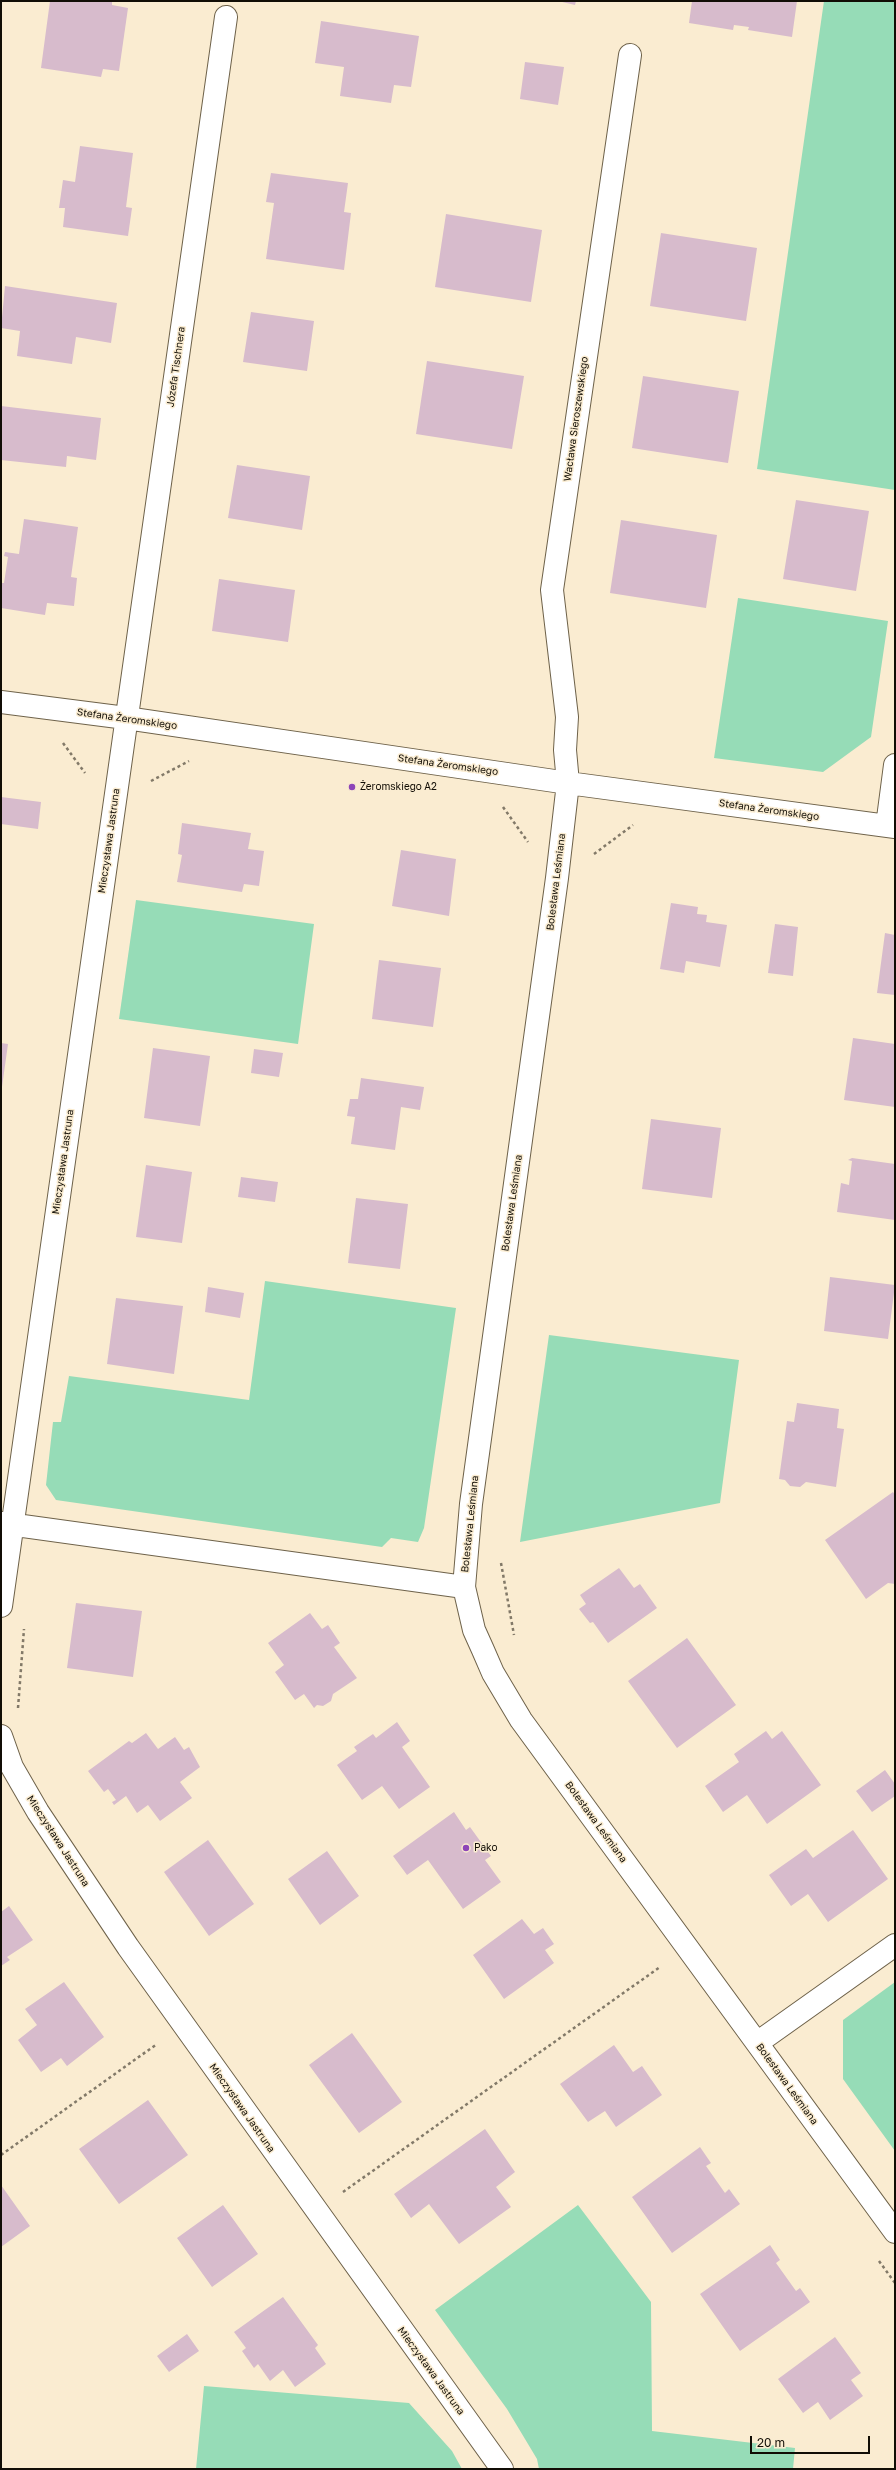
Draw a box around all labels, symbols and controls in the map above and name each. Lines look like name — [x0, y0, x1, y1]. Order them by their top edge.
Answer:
street label: Józefa Tischnera — [164, 326, 188, 408]
street label: Wacława Sieroszewskiego — [561, 356, 591, 482]
street label: Stefana Żeromskiego — [76, 706, 178, 732]
street label: Stefana Żeromskiego — [397, 752, 499, 778]
place label: Żeromskiego A2 — [360, 781, 437, 793]
marker: Żeromskiego A2 — [347, 782, 357, 792]
street label: Mieczysława Jastruna — [96, 788, 122, 894]
street label: Stefana Żeromskiego — [718, 797, 820, 823]
street label: Bolesława Leśmiana — [544, 833, 568, 931]
street label: Mieczysława Jastruna — [50, 1109, 76, 1215]
street label: Bolesława Leśmiana — [499, 1154, 525, 1252]
street label: Bolesława Leśmiana — [459, 1475, 481, 1573]
street label: Bolesława Leśmiana — [562, 1779, 630, 1865]
street label: Mieczysława Jastruna — [24, 1793, 92, 1889]
place label: Pako — [474, 1842, 498, 1854]
marker: Pako — [461, 1843, 471, 1853]
street label: Bolesława Leśmiana — [753, 2041, 821, 2127]
street label: Mieczysława Jastruna — [207, 2061, 277, 2155]
street label: Mieczysława Jastruna — [395, 2325, 467, 2417]
scale bar — [752, 2428, 872, 2454]
text: 20 m — [757, 2435, 785, 2450]

